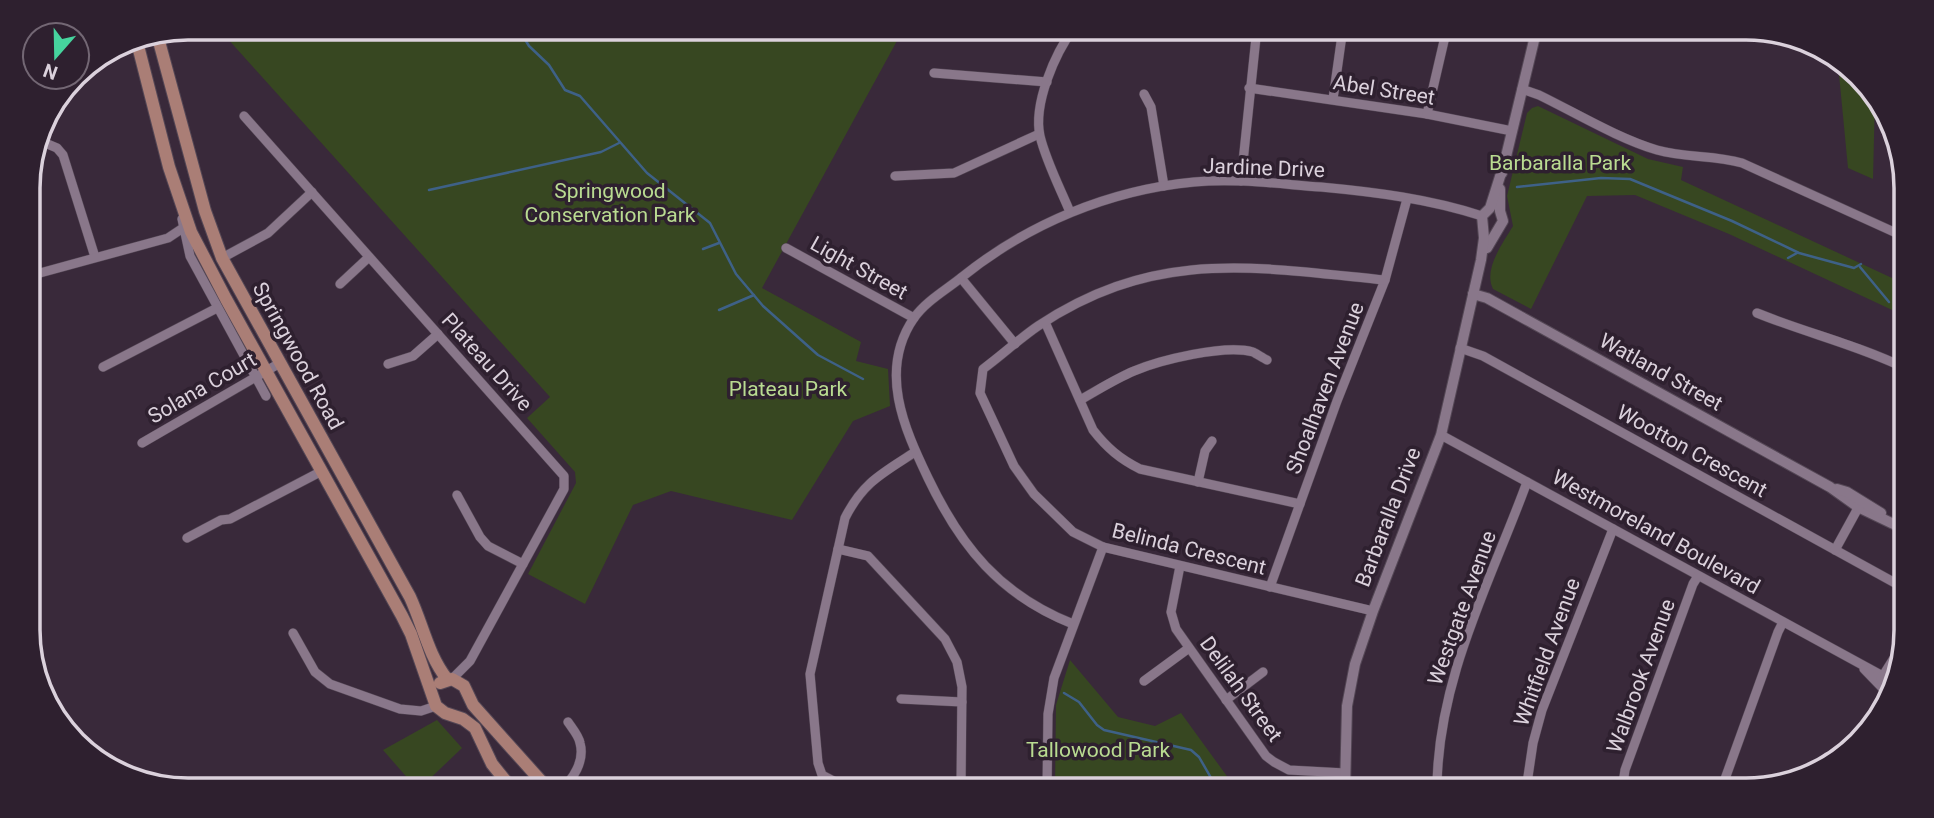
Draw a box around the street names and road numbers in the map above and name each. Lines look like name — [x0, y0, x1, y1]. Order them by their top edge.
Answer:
street label: Abel Street — [1332, 70, 1437, 110]
street label: Jardine Drive — [1203, 154, 1325, 182]
street label: Light Street — [806, 232, 912, 305]
street label: Springwood Road — [248, 278, 348, 434]
street label: Shoalhaven Avenue — [1281, 299, 1369, 477]
street label: Plateau Drive — [437, 308, 537, 416]
street label: Watland Street — [1595, 328, 1727, 416]
street label: Solana Court — [144, 347, 260, 429]
street label: Wootton Crescent — [1613, 400, 1771, 502]
street label: Barbaralla Drive — [1350, 444, 1426, 590]
street label: Westmoreland Boulevard — [1548, 465, 1764, 599]
street label: Belinda Crescent — [1110, 518, 1269, 580]
street label: Westgate Avenue — [1423, 528, 1501, 688]
street label: Whitfield Avenue — [1509, 575, 1585, 729]
street label: Walbrook Avenue — [1602, 596, 1680, 756]
street label: Delilah Street — [1195, 632, 1287, 746]

